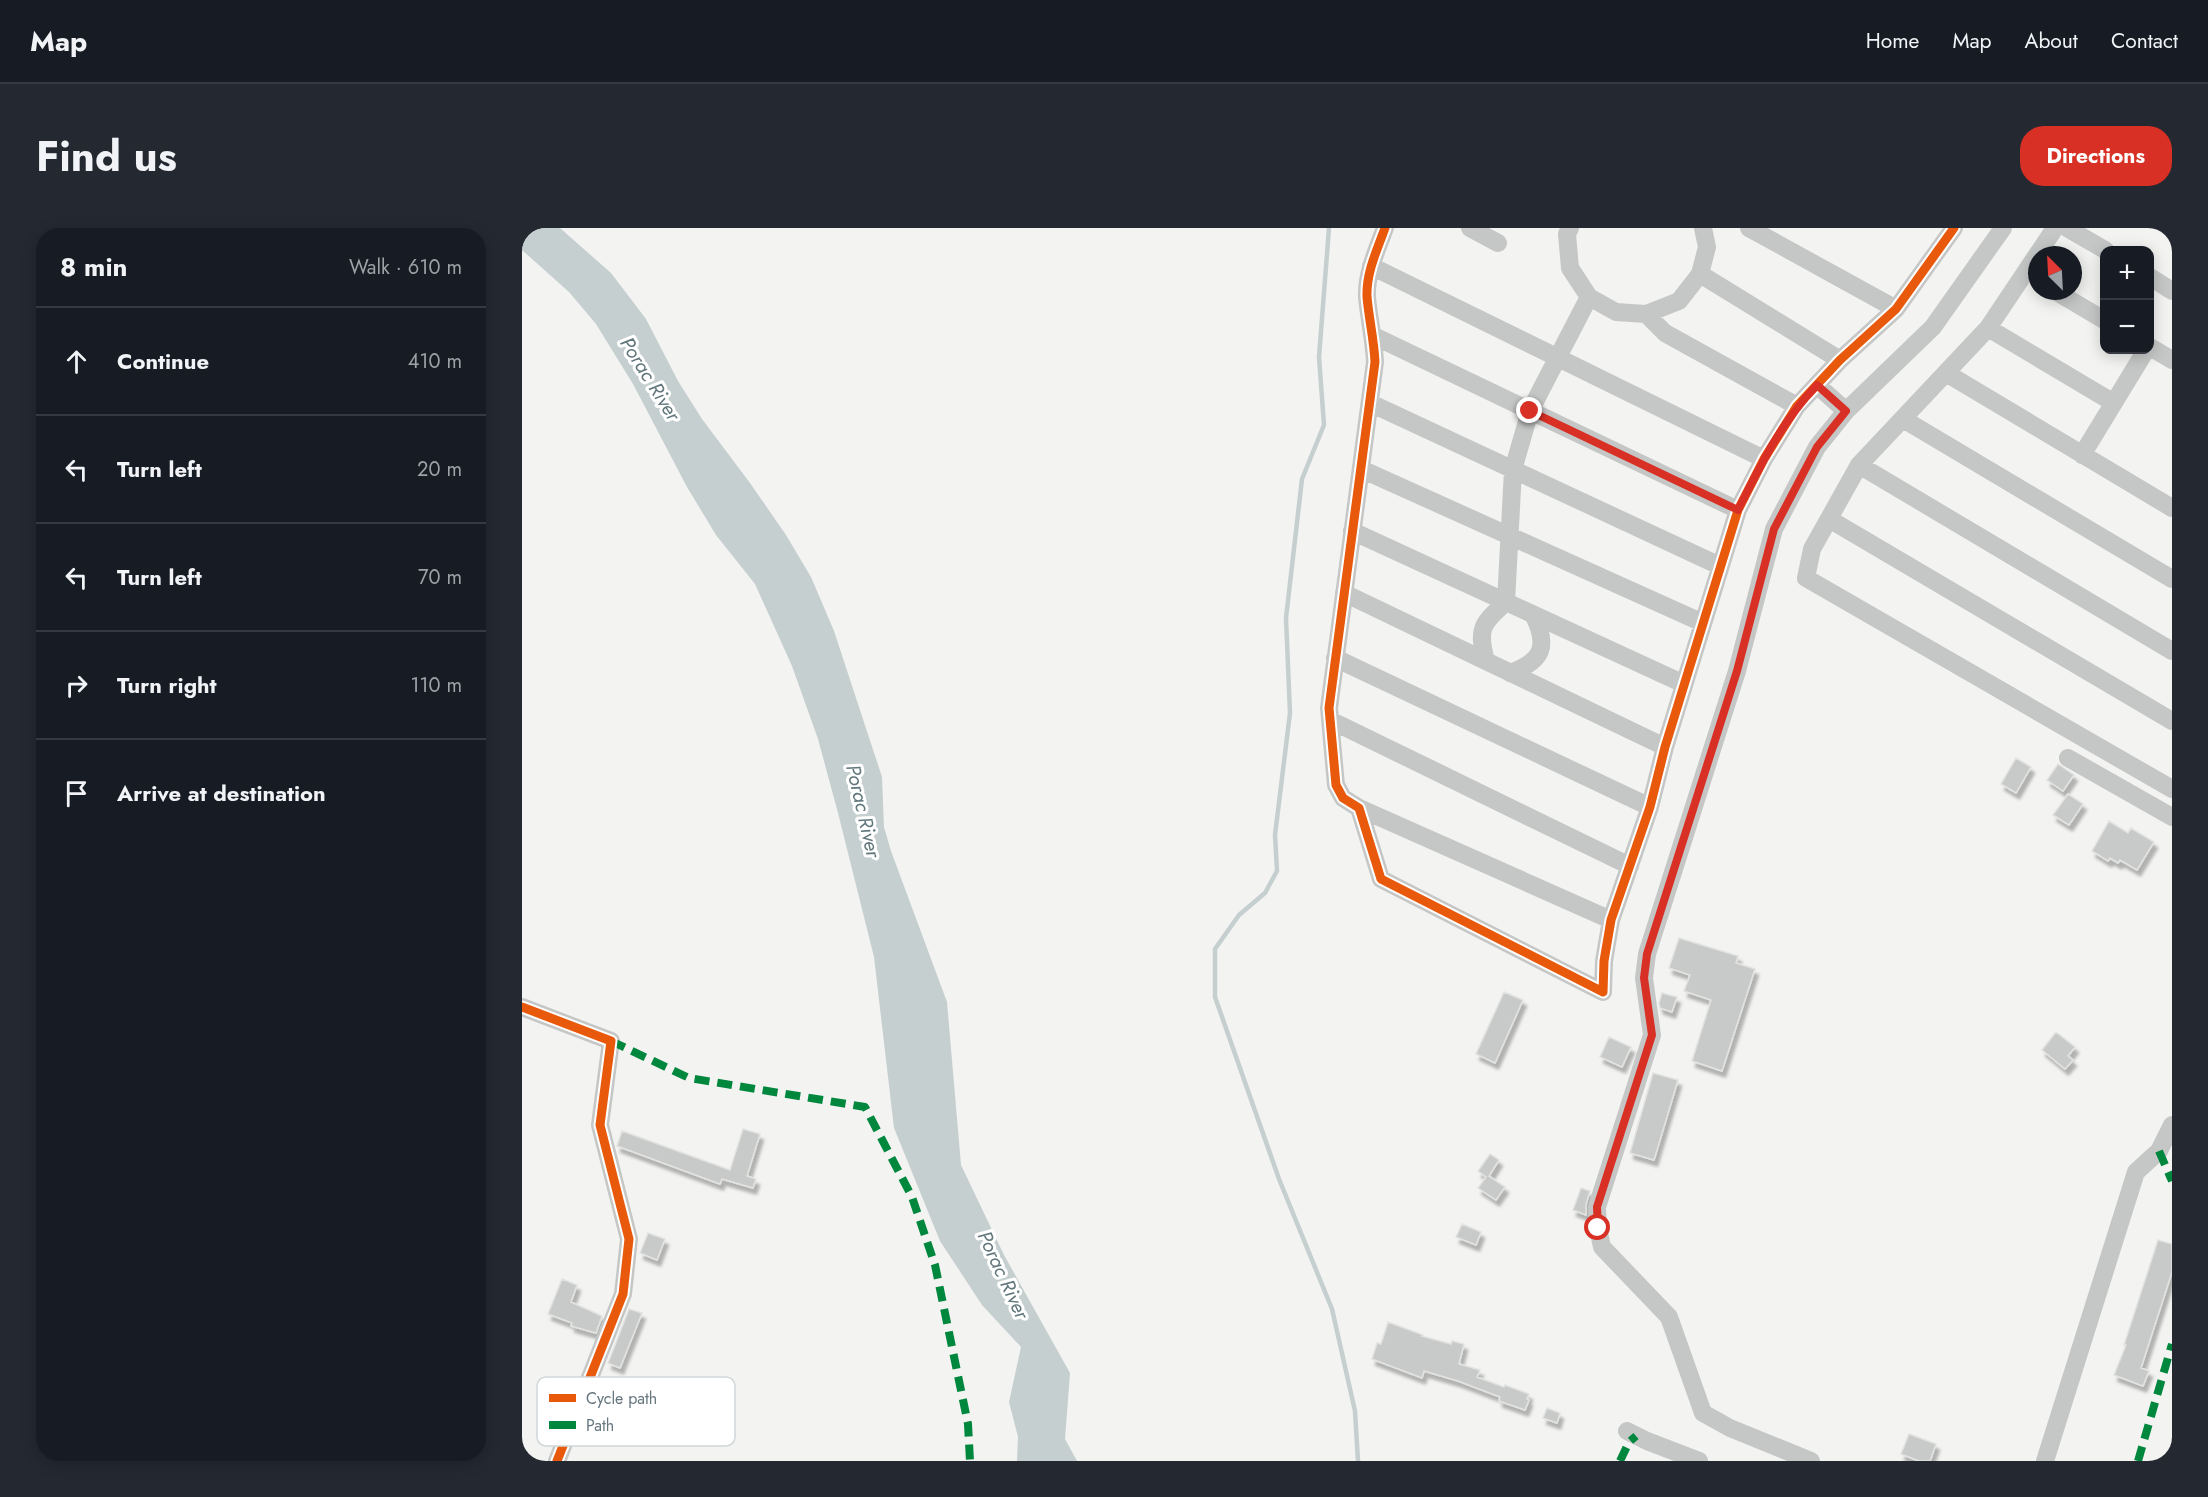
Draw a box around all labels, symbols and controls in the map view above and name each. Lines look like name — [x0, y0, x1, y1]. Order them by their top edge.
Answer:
text: Map — [30, 21, 87, 62]
text: Home — [1866, 26, 1919, 56]
text: Map — [1952, 26, 1992, 56]
text: About — [2025, 26, 2078, 56]
text: Contact — [2111, 26, 2178, 56]
text: Find us — [36, 126, 177, 187]
button: Directions — [2020, 126, 2172, 186]
north arrow — [2028, 246, 2082, 300]
map controls — [2100, 246, 2154, 354]
button: + — [2100, 246, 2154, 300]
text: 8 min — [60, 248, 128, 286]
text: Walk · 610 m — [349, 253, 462, 282]
button: − — [2100, 300, 2154, 354]
water label: Porac River — [613, 331, 688, 428]
icon: ahead — [60, 345, 93, 378]
text: Continue — [117, 345, 209, 377]
text: 410 m — [408, 347, 462, 376]
route end — [1516, 397, 1542, 423]
icon: left — [60, 453, 93, 486]
text: Turn left — [117, 453, 202, 485]
text: 20 m — [417, 455, 462, 484]
icon: left — [60, 561, 93, 594]
text: Turn left — [117, 561, 202, 593]
text: 70 m — [418, 563, 462, 592]
icon: right — [60, 669, 93, 702]
text: Turn right — [117, 669, 217, 701]
text: 110 m — [410, 671, 462, 700]
water label: Porac River — [838, 762, 888, 862]
icon: arrive — [60, 777, 93, 810]
text: Arrive at destination — [117, 777, 326, 809]
route start — [1584, 1214, 1610, 1240]
water label: Porac River — [970, 1226, 1037, 1325]
legend — [537, 1377, 735, 1446]
text: Cycle path — [586, 1387, 657, 1410]
text: Path — [586, 1414, 614, 1437]

